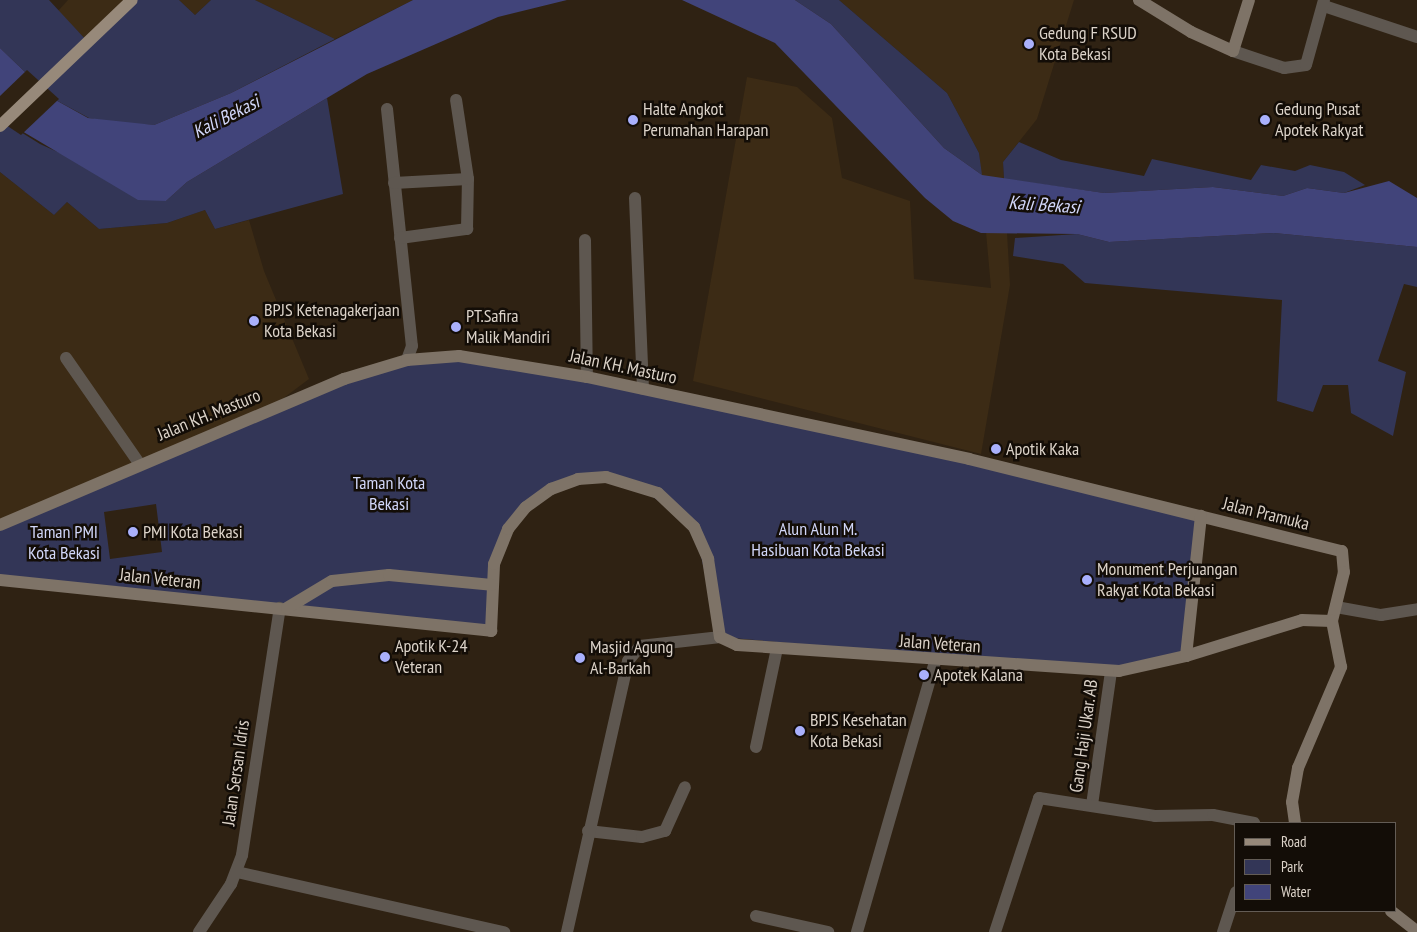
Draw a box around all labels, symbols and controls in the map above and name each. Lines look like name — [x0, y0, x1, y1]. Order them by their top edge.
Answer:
place label: Gedung F RSUD Kota Bekasi — [1039, 23, 1137, 66]
marker: Gedung F RSUD Kota Bekasi — [1023, 38, 1035, 50]
water label: Kali Bekasi — [189, 91, 263, 143]
place label: Halte Angkot Perumahan Harapan — [643, 99, 768, 142]
place label: Gedung Pusat Apotek Rakyat — [1275, 99, 1364, 142]
marker: Halte Angkot Perumahan Harapan — [627, 114, 639, 126]
marker: Gedung Pusat Apotek Rakyat — [1259, 114, 1271, 126]
water label: Kali Bekasi — [1008, 191, 1080, 219]
place label: BPJS Ketenagakerjaan Kota Bekasi — [264, 300, 400, 342]
place label: PT.Safira Malik Mandiri — [466, 306, 551, 348]
marker: BPJS Ketenagakerjaan Kota Bekasi — [248, 315, 260, 327]
marker: PT.Safira Malik Mandiri — [450, 321, 462, 333]
street label: Jalan KH. Masturo — [567, 345, 679, 389]
street label: Jalan KH. Masturo — [154, 384, 264, 446]
place label: Apotik Kaka — [1006, 438, 1080, 460]
marker: Apotik Kaka — [990, 443, 1002, 455]
park label: Taman Kota Bekasi — [353, 473, 425, 516]
street label: Jalan Pramuka — [1221, 493, 1311, 535]
park label: Alun Alun M. Hasibuan Kota Bekasi — [751, 519, 885, 562]
place label: PMI Kota Bekasi — [143, 521, 243, 543]
park label: Taman PMI Kota Bekasi — [28, 522, 100, 564]
marker: PMI Kota Bekasi — [127, 526, 139, 538]
place label: Monument Perjuangan Rakyat Kota Bekasi — [1097, 559, 1237, 602]
street label: Jalan Veteran — [118, 564, 202, 594]
marker: Monument Perjuangan Rakyat Kota Bekasi — [1081, 574, 1093, 586]
street label: Jalan Veteran — [898, 630, 982, 658]
place label: Apotik K-24 Veteran — [395, 636, 468, 679]
place label: Masjid Agung Al-Barkah — [590, 637, 674, 680]
marker: Apotik K-24 Veteran — [379, 651, 391, 663]
marker: Masjid Agung Al-Barkah — [574, 652, 586, 664]
place label: Apotek Kalana — [934, 664, 1023, 686]
marker: Apotek Kalana — [918, 669, 930, 681]
street label: Gang Haji Ukar. AB — [1065, 677, 1103, 795]
place label: BPJS Kesehatan Kota Bekasi — [810, 710, 907, 752]
street label: Jalan Sersan Idris — [218, 719, 254, 827]
marker: BPJS Kesehatan Kota Bekasi — [794, 725, 806, 737]
legend — [1234, 822, 1397, 912]
text: Road — [1281, 832, 1307, 851]
text: Park — [1281, 857, 1303, 876]
text: Water — [1281, 882, 1311, 901]

